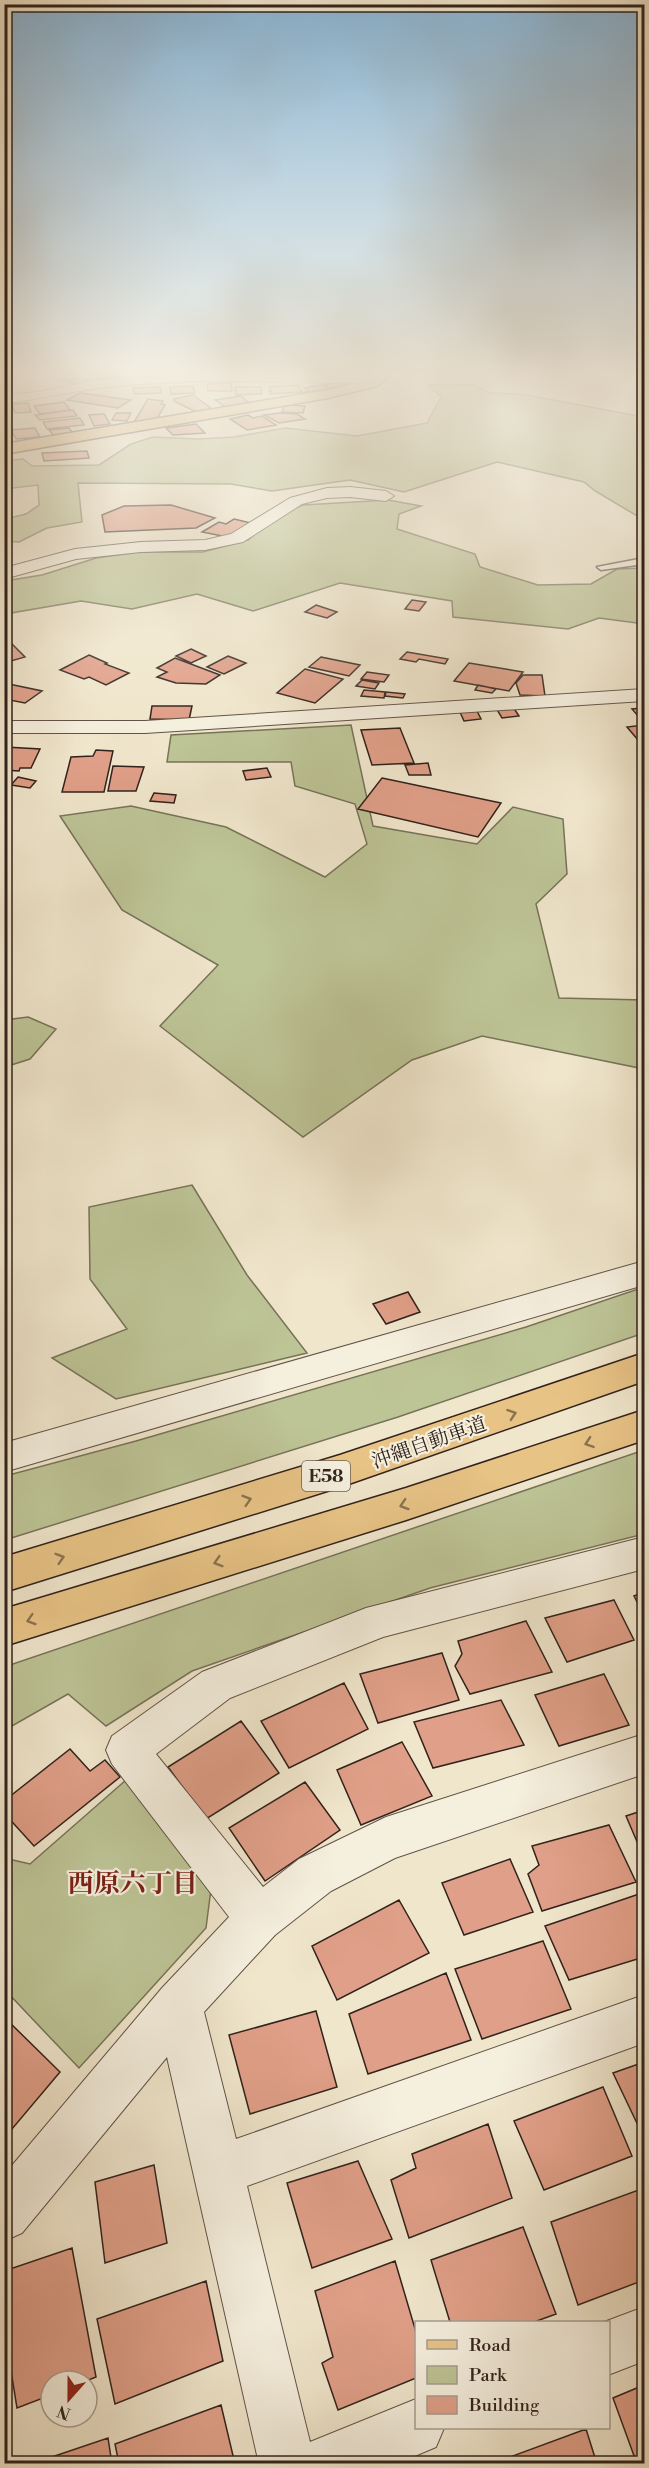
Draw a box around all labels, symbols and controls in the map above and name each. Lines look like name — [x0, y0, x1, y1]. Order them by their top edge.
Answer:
one-way arrow — [506, 1408, 517, 1421]
street label: 沖縄自動車道 — [369, 1412, 490, 1475]
one-way arrow — [584, 1436, 595, 1448]
road number: E58 — [302, 1461, 350, 1491]
one-way arrow — [241, 1495, 252, 1507]
one-way arrow — [399, 1498, 410, 1510]
one-way arrow — [54, 1553, 65, 1565]
one-way arrow — [213, 1555, 224, 1568]
one-way arrow — [26, 1613, 37, 1625]
district label: 西原六丁目 — [68, 1868, 198, 1900]
legend — [415, 2321, 610, 2429]
text: Road — [469, 2334, 512, 2357]
text: Park — [469, 2364, 508, 2387]
north arrow — [39, 2369, 99, 2429]
text: Building — [468, 2394, 540, 2417]
text: N — [54, 2400, 73, 2424]

